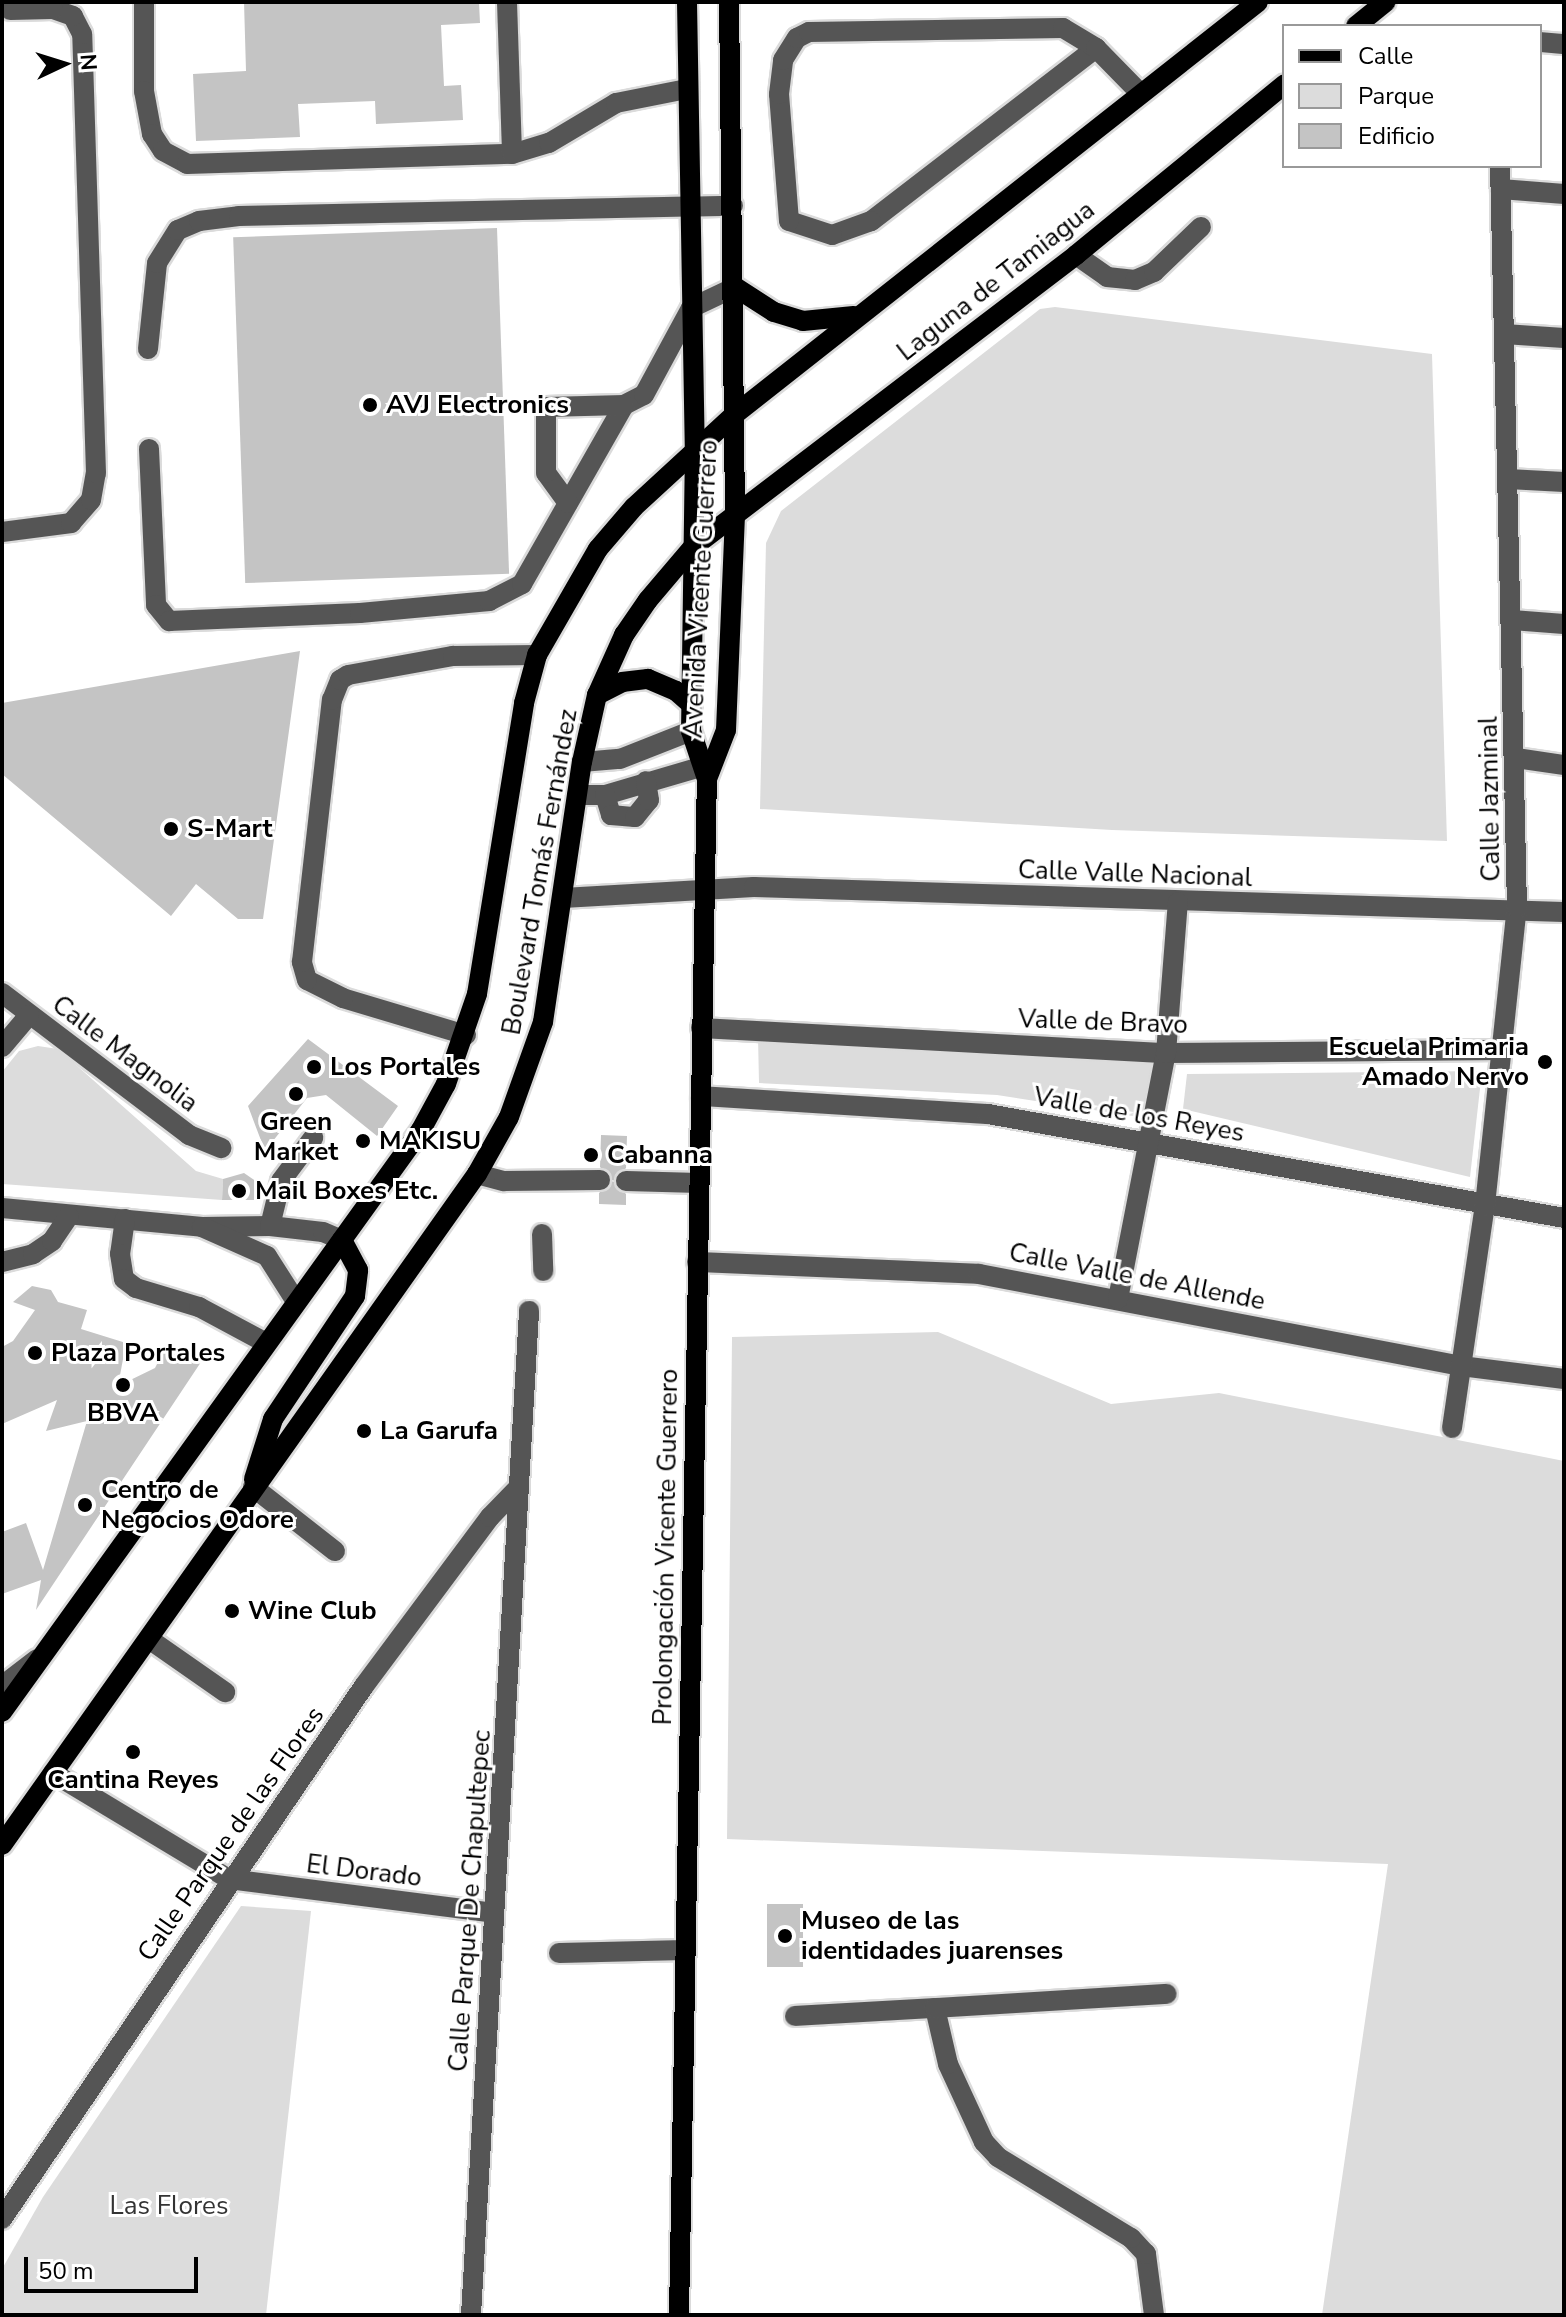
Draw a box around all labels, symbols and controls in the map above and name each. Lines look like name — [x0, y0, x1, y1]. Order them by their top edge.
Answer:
north arrow — [24, 24, 104, 104]
legend — [1282, 24, 1542, 168]
text: Calle — [1358, 40, 1413, 72]
text: N — [72, 53, 103, 72]
text: Parque — [1358, 80, 1434, 112]
text: Edificio — [1358, 120, 1435, 152]
street label: Laguna de Tamiagua — [891, 194, 1101, 368]
place label: AVJ Electronics — [386, 389, 569, 421]
marker: AVJ Electronics — [361, 396, 379, 414]
street label: Avenida Vicente Guerrero — [678, 439, 724, 739]
street label: Boulevard Tomás Fernández — [496, 707, 584, 1037]
street label: Calle Jazminal — [1473, 716, 1507, 882]
place label: S-Mart — [187, 813, 273, 845]
marker: S-Mart — [162, 820, 180, 838]
street label: Calle Valle Nacional — [1017, 854, 1253, 894]
street label: Calle Magnolia — [46, 989, 204, 1119]
street label: Valle de Bravo — [1018, 1003, 1188, 1041]
place label: Escuela Primaria Amado Nervo — [1328, 1031, 1529, 1092]
place label: Los Portales — [330, 1051, 481, 1083]
marker: Escuela Primaria Amado Nervo — [1536, 1053, 1554, 1071]
marker: Los Portales — [305, 1058, 323, 1076]
street label: Valle de los Reyes — [1031, 1081, 1247, 1149]
marker: Green Market — [287, 1085, 305, 1103]
place label: Green Market — [254, 1106, 338, 1168]
place label: MAKISU — [379, 1125, 481, 1157]
marker: MAKISU — [354, 1132, 372, 1150]
place label: Cabanna — [607, 1139, 713, 1171]
marker: Cabanna — [582, 1146, 600, 1164]
place label: Mail Boxes Etc. — [255, 1175, 438, 1207]
marker: Mail Boxes Etc. — [230, 1182, 248, 1200]
street label: Calle Valle de Allende — [1006, 1237, 1268, 1317]
place label: Plaza Portales — [51, 1337, 225, 1369]
marker: Plaza Portales — [26, 1344, 44, 1362]
street label: Prolongación Vicente Guerrero — [647, 1368, 685, 1726]
marker: BBVA — [114, 1376, 132, 1394]
place label: BBVA — [87, 1397, 159, 1429]
place label: La Garufa — [380, 1415, 498, 1447]
marker: La Garufa — [355, 1422, 373, 1440]
place label: Centro de Negocios Odore — [101, 1474, 294, 1536]
marker: Centro de Negocios Odore — [76, 1496, 94, 1514]
place label: Wine Club — [248, 1595, 376, 1627]
marker: Wine Club — [223, 1602, 241, 1620]
street label: Calle Parque de las Flores — [131, 1701, 331, 1967]
street label: Calle Parque De Chapultepec — [442, 1729, 498, 2073]
marker: Cantina Reyes — [124, 1743, 142, 1761]
place label: Cantina Reyes — [47, 1764, 219, 1796]
street label: El Dorado — [305, 1848, 423, 1894]
place label: Museo de las identidades juarenses — [801, 1905, 1063, 1966]
marker: Museo de las identidades juarenses — [776, 1927, 794, 1945]
park label: Las Flores — [110, 2190, 228, 2222]
scale bar — [28, 2241, 202, 2291]
text: 50 m — [38, 2255, 94, 2287]

